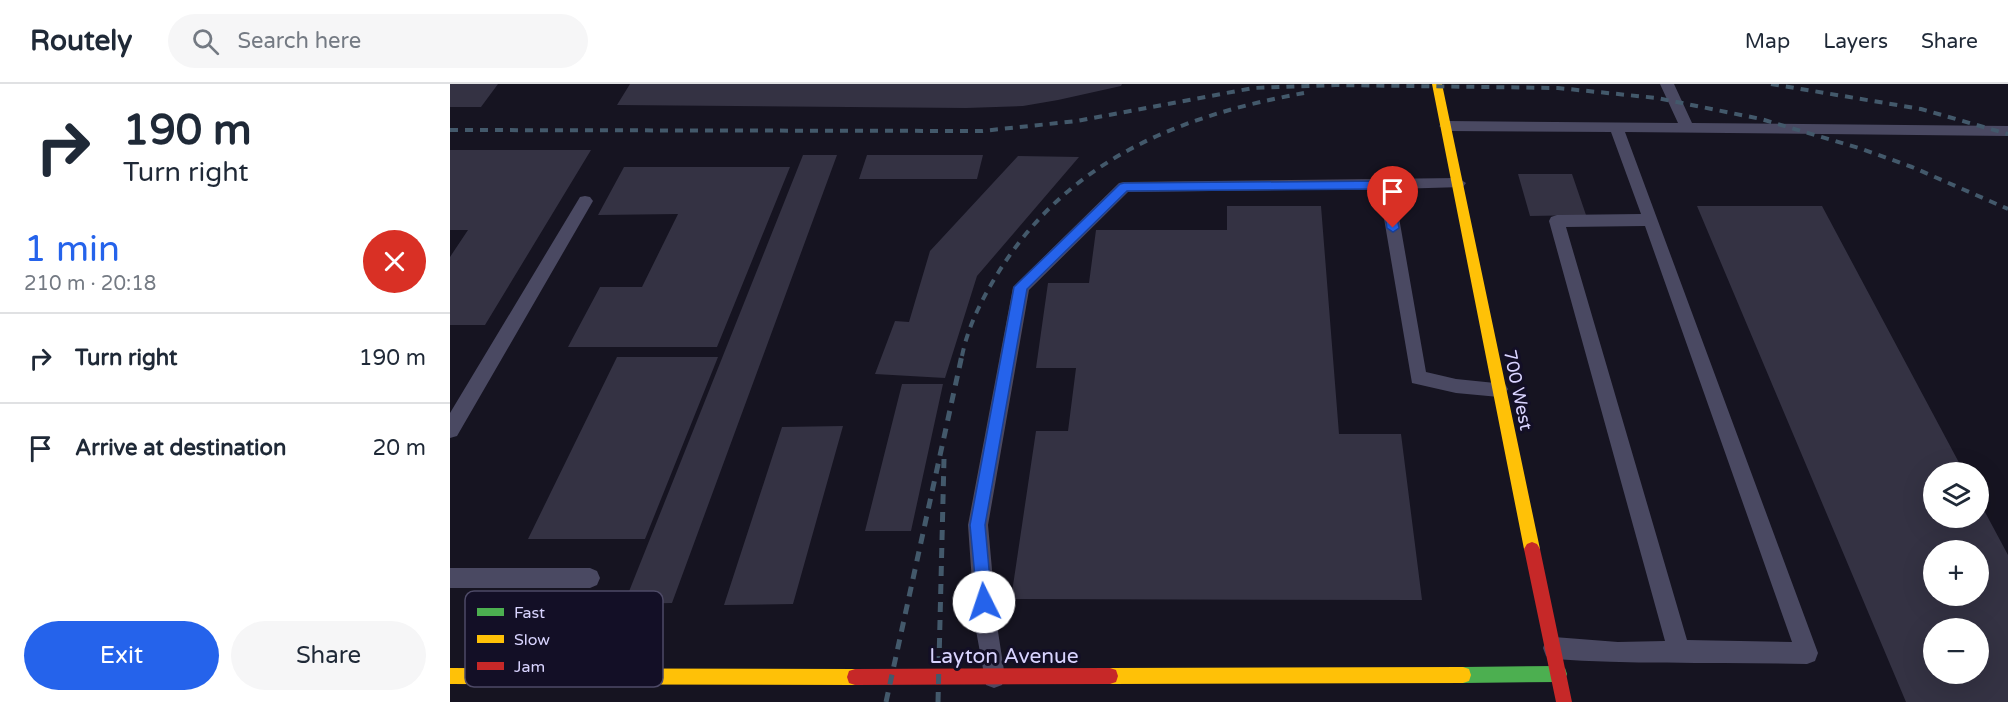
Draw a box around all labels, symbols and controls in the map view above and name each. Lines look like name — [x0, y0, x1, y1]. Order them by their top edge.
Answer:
search box — [168, 14, 588, 68]
text: Routely — [30, 24, 132, 58]
icon: search — [189, 25, 222, 58]
text: Search here — [237, 28, 361, 54]
text: Map — [1745, 29, 1790, 54]
text: Layers — [1823, 29, 1888, 54]
text: Share — [1921, 29, 1978, 54]
text: 190 m — [123, 105, 252, 156]
icon: right — [24, 108, 102, 186]
text: Turn right — [123, 156, 249, 189]
pin — [1367, 166, 1418, 228]
icon: arrive — [1376, 175, 1409, 208]
text: 1 min — [24, 228, 120, 271]
button: close — [363, 230, 426, 293]
text: 210 m · 20:18 — [24, 272, 156, 296]
icon: right — [24, 342, 57, 375]
text: Turn right — [75, 345, 177, 371]
text: 190 m — [359, 345, 426, 371]
street label: 700 West — [1499, 348, 1537, 432]
icon: arrive — [24, 432, 57, 465]
text: Arrive at destination — [75, 435, 286, 461]
text: 20 m — [372, 435, 426, 461]
map controls — [1923, 462, 1989, 684]
button: layers — [1923, 462, 1989, 528]
button: + — [1923, 540, 1989, 606]
position arrow — [952, 570, 1016, 634]
legend — [465, 591, 663, 687]
text: Fast — [514, 603, 545, 623]
button: − — [1923, 618, 1989, 684]
button: Exit — [24, 621, 219, 690]
button: Share — [231, 621, 426, 690]
text: Slow — [514, 630, 550, 650]
street label: Layton Avenue — [929, 644, 1079, 669]
text: Jam — [514, 657, 545, 677]

